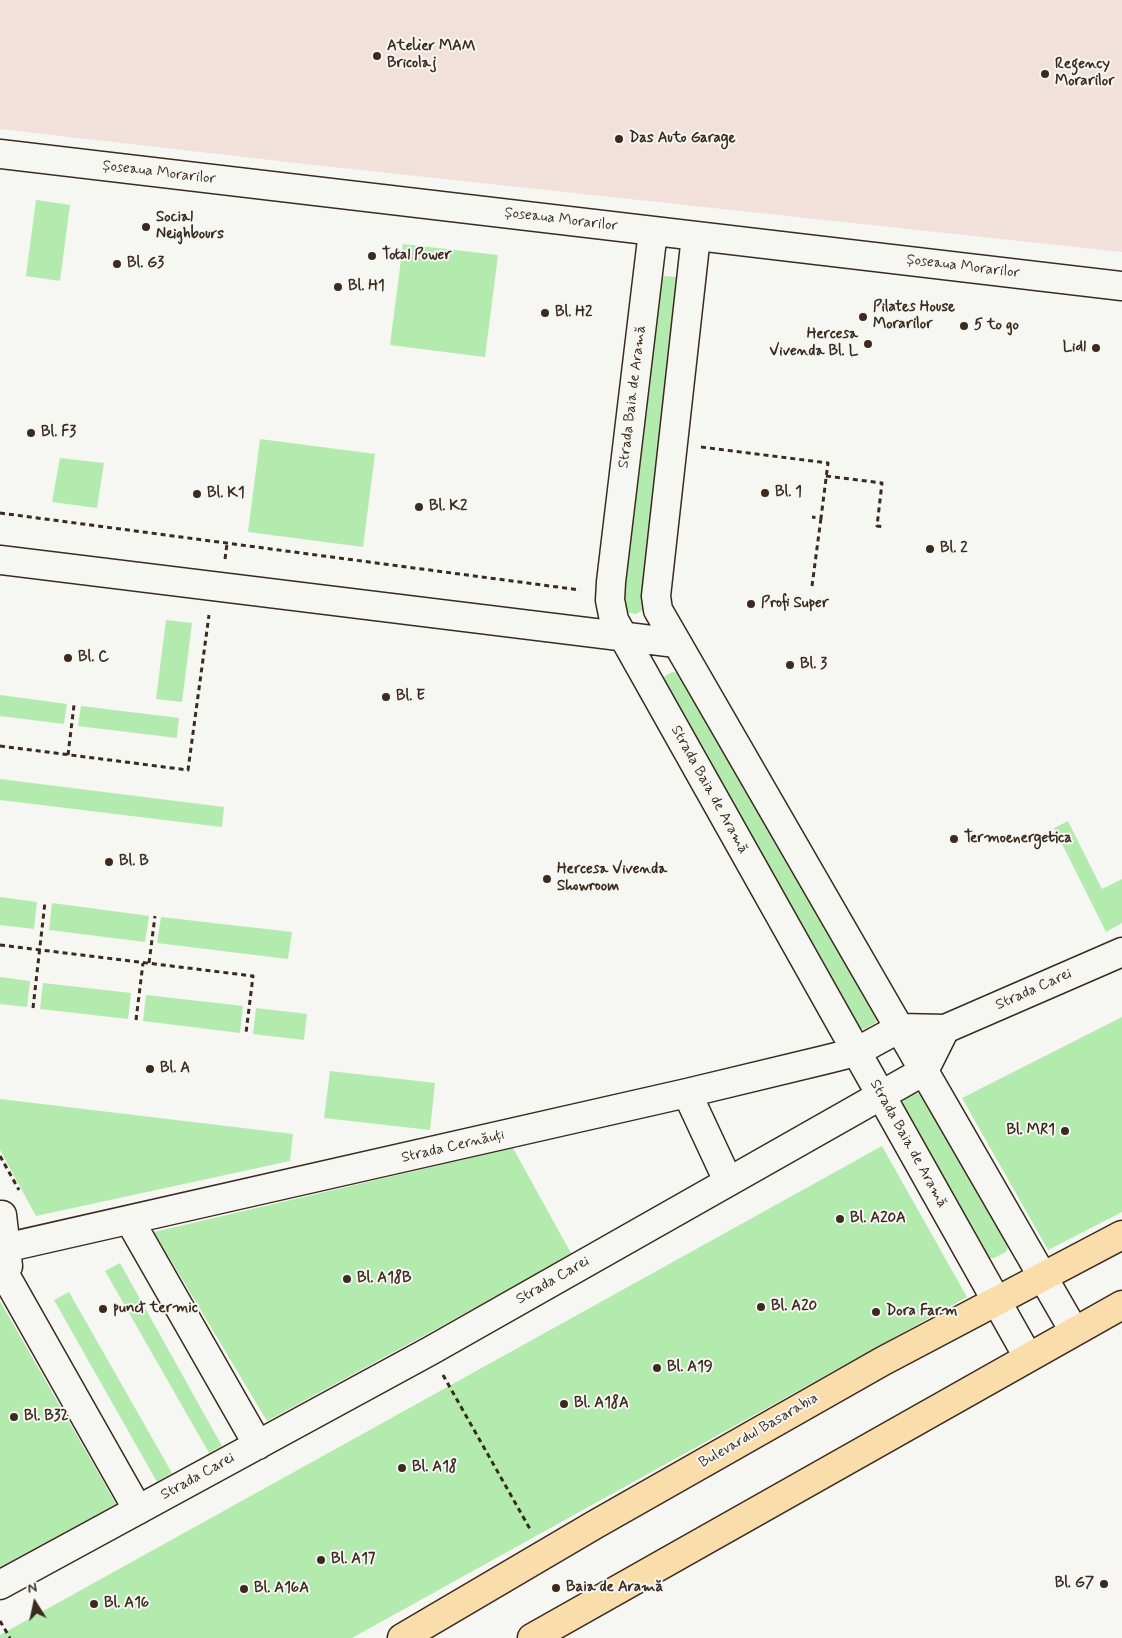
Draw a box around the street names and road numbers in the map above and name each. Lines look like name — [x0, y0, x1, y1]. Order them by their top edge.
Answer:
street label: Șoseaua Morarilor — [101, 157, 217, 189]
street label: Șoseaua Morarilor — [503, 204, 619, 236]
street label: Șoseaua Morarilor — [905, 251, 1021, 283]
street label: Strada Baia de Aramă — [615, 324, 651, 470]
street label: Strada Baia de Aramă — [666, 723, 752, 857]
street label: Strada Carei — [993, 965, 1075, 1015]
street label: Strada Baia de Aramă — [865, 1077, 951, 1211]
street label: Strada Cernăuți — [400, 1126, 506, 1168]
street label: Strada Carei — [513, 1253, 593, 1309]
street label: Bulevardul Basarabia — [696, 1390, 822, 1472]
street label: Strada Carei — [158, 1449, 238, 1505]

